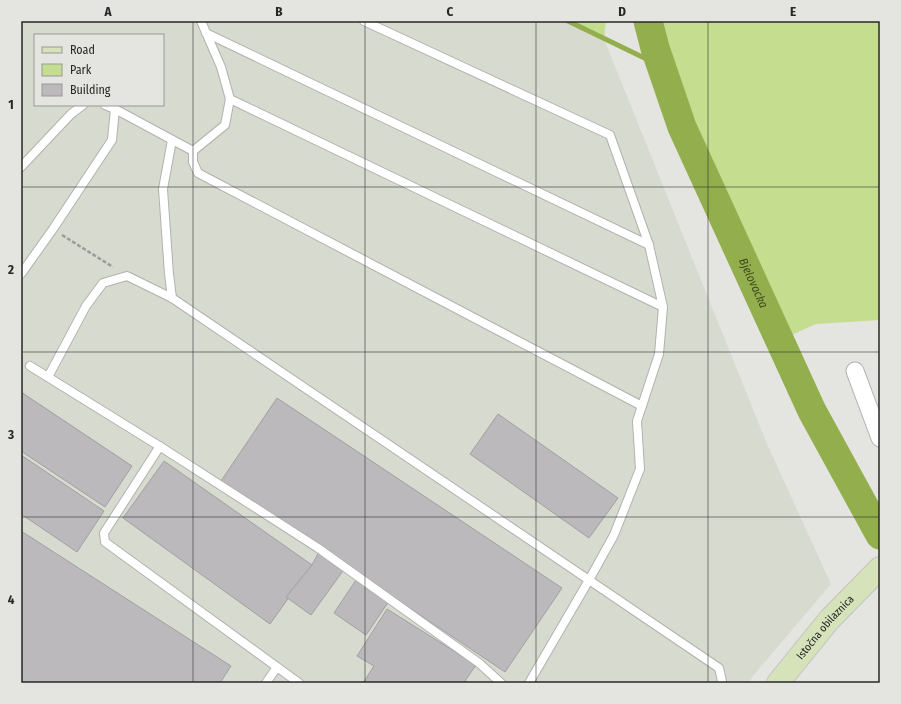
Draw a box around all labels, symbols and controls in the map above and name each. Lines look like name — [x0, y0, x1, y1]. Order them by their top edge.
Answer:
text: A — [103, 4, 112, 19]
text: B — [275, 4, 283, 19]
text: C — [447, 4, 454, 19]
text: D — [618, 4, 626, 19]
text: E — [790, 4, 796, 19]
legend — [34, 34, 164, 106]
text: Road — [70, 43, 95, 57]
text: Park — [70, 63, 92, 77]
text: Building — [70, 83, 111, 97]
text: 1 — [8, 97, 14, 112]
water label: Bjelovacka — [736, 256, 771, 310]
text: 2 — [7, 262, 14, 277]
text: 3 — [7, 427, 14, 442]
text: 4 — [8, 592, 15, 607]
street label: Istočna obilaznica — [793, 592, 856, 662]

